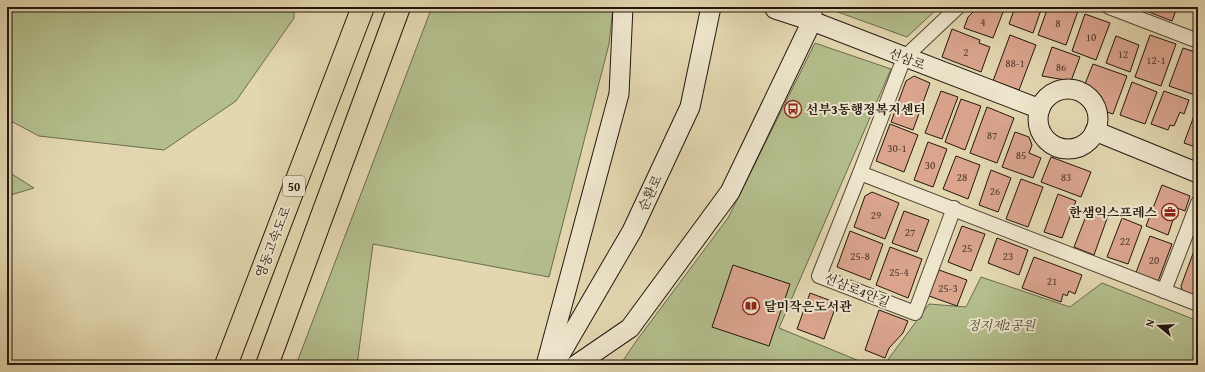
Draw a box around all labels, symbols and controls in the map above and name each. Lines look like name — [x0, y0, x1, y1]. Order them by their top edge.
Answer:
house number: 4 — [980, 14, 986, 30]
house number: 8 — [1055, 15, 1061, 31]
house number: 10 — [1086, 29, 1096, 45]
street label: 선삼로 — [886, 43, 928, 75]
house number: 2 — [963, 44, 969, 60]
house number: 12 — [1118, 46, 1128, 62]
house number: 12-1 — [1146, 52, 1166, 68]
house number: 88-1 — [1005, 55, 1025, 71]
house number: 86 — [1056, 59, 1066, 75]
bus stop icon: 선부3동행정복지센터 — [783, 99, 803, 119]
place label: 선부3동행정복지센터 — [806, 100, 926, 119]
house number: 87 — [987, 127, 997, 143]
house number: 30-1 — [887, 140, 907, 156]
house number: 85 — [1016, 147, 1026, 163]
house number: 30 — [925, 157, 935, 173]
house number: 28 — [957, 169, 967, 185]
house number: 83 — [1061, 169, 1071, 185]
street label: 순환로 — [633, 172, 667, 214]
road number: 50 — [283, 176, 305, 196]
house number: 26 — [990, 183, 1000, 199]
office icon: 한샘익스프레스 — [1160, 202, 1180, 222]
street label: 영동고속도로 — [251, 203, 296, 281]
place label: 한샘익스프레스 — [1069, 203, 1157, 222]
house number: 29 — [871, 207, 881, 223]
house number: 27 — [905, 224, 915, 240]
house number: 22 — [1120, 233, 1130, 249]
house number: 25 — [962, 240, 972, 256]
house number: 25-8 — [850, 248, 870, 264]
house number: 23 — [1003, 248, 1013, 264]
house number: 20 — [1149, 252, 1159, 268]
house number: 25-4 — [889, 264, 909, 280]
street label: 선삼로4안길 — [821, 268, 893, 312]
house number: 21 — [1047, 273, 1057, 289]
house number: 25-3 — [938, 280, 958, 296]
library icon: 달미작은도서관 — [741, 296, 761, 316]
place label: 달미작은도서관 — [764, 297, 852, 316]
north arrow — [1139, 306, 1179, 346]
park label: 정지제2공원 — [967, 316, 1037, 335]
text: N — [1141, 316, 1158, 329]

